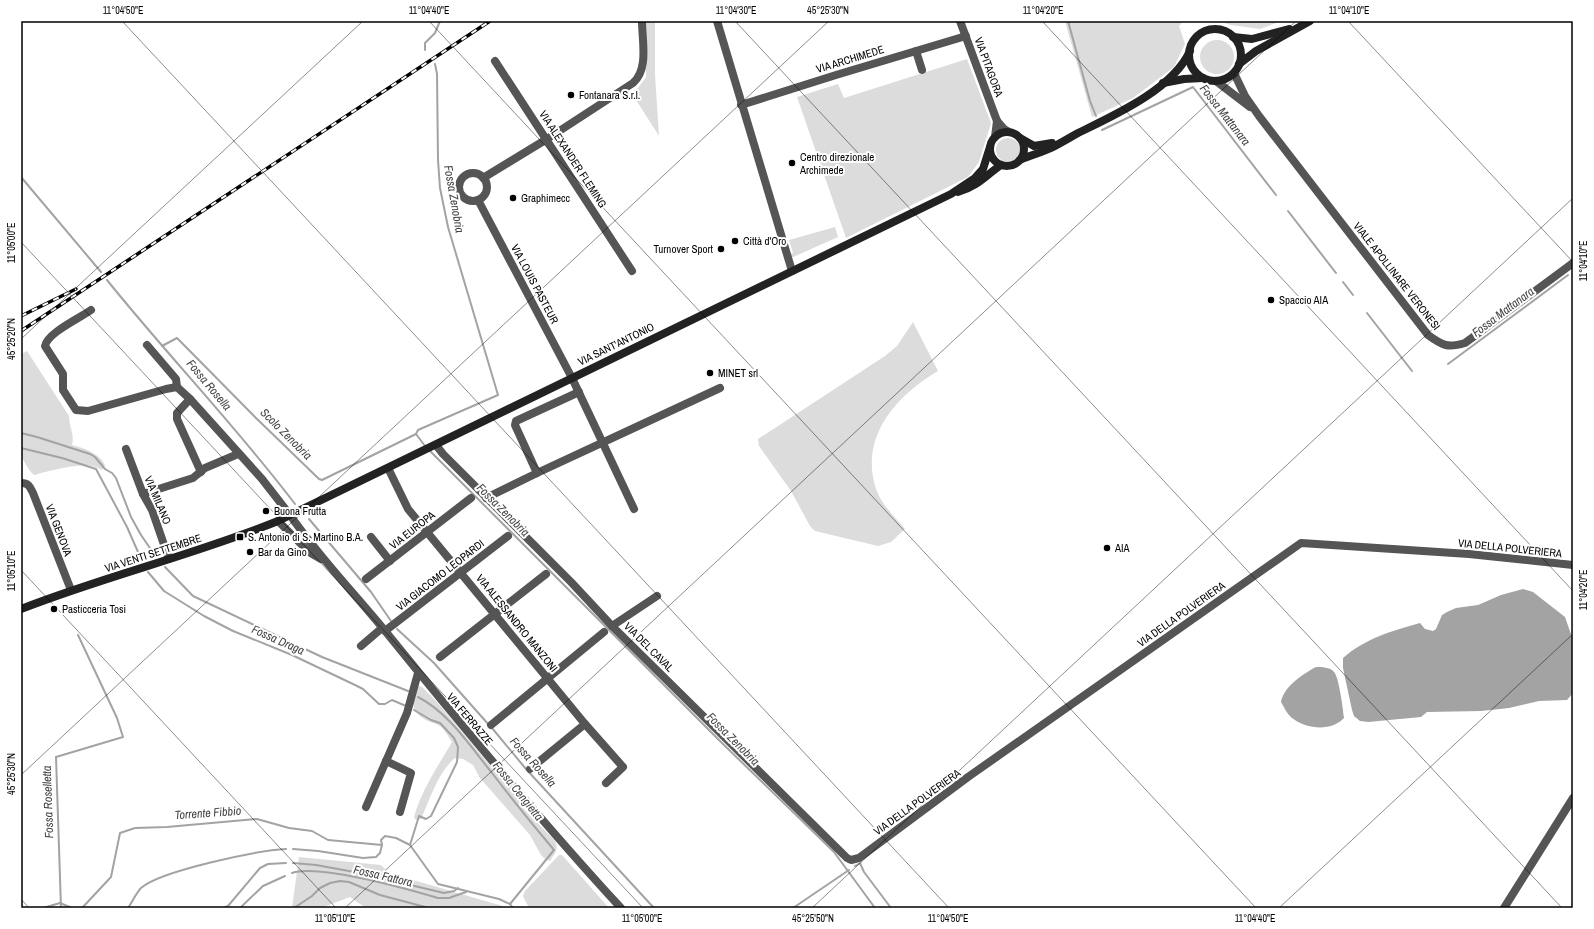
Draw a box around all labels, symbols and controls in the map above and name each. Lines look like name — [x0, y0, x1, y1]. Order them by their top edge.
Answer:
text: 11°04'50"E — [103, 4, 143, 17]
text: 11°04'40"E — [409, 4, 449, 17]
text: 11°04'30"E — [716, 4, 756, 17]
text: 45°25'30"N — [807, 4, 849, 17]
text: 11°04'20"E — [1023, 4, 1063, 17]
text: 11°04'10"E — [1329, 4, 1369, 17]
street label: VIA PITAGORA — [972, 35, 1007, 100]
street label: VIA ARCHIMEDE — [814, 42, 886, 76]
water label: Fossa Mattanara — [1196, 81, 1254, 149]
place label: Fontanara S.r.l. — [579, 88, 640, 102]
marker: Fontanara S.r.l. — [566, 90, 576, 100]
street label: VIA ALEXANDER FLEMING — [536, 108, 610, 210]
place label: Centro direzionale Archimede — [799, 150, 874, 177]
marker: Centro direzionale Archimede — [787, 158, 797, 168]
water label: Fossa Zenobria — [440, 164, 468, 235]
place label: Graphimecc — [521, 191, 571, 205]
marker: Graphimecc — [508, 193, 518, 203]
street label: VIALE APOLLINARE VERONESI — [1350, 219, 1444, 333]
text: 11°05'00"E — [5, 223, 18, 263]
place label: Città d'Oro — [743, 234, 786, 248]
marker: Città d'Oro — [730, 236, 740, 246]
text: 11°04'10"E — [1577, 241, 1590, 281]
street label: VIA LOUIS PASTEUR — [508, 242, 562, 327]
place label: Turnover Sport — [654, 242, 713, 256]
marker: Turnover Sport — [716, 244, 726, 254]
water label: Fossa Mattanara — [1469, 283, 1538, 341]
place label: Spaccio AIA — [1279, 293, 1329, 307]
marker: Spaccio AIA — [1266, 295, 1276, 305]
text: 45°25'20"N — [5, 318, 18, 360]
street label: VIA SANT'ANTONIO — [576, 319, 656, 369]
water label: Fossa Rosella — [183, 356, 235, 414]
place label: MINET srl — [718, 366, 758, 380]
marker: MINET srl — [705, 368, 715, 378]
water label: Scolo Zenobria — [257, 405, 316, 464]
street label: VIA MILANO — [142, 474, 174, 526]
water label: Fossa Zenobria — [473, 480, 533, 540]
street label: VIA GENOVA — [43, 502, 76, 559]
place label: Buona Frutta — [274, 504, 326, 518]
marker: Buona Frutta — [261, 506, 271, 516]
street label: VIA EUROPA — [386, 507, 438, 552]
place label: S. Antonio di S. Martino B.A. — [248, 530, 363, 544]
street label: VIA VENTI SETTEMBRE — [103, 531, 203, 575]
marker: S. Antonio di S. Martino B.A. — [235, 532, 245, 542]
street label: VIA GIACOMO LEOPARDI — [393, 536, 487, 614]
street label: VIA DELLA POLVERIERA — [1457, 536, 1563, 561]
place label: AIA — [1114, 541, 1131, 555]
marker: AIA — [1102, 543, 1112, 553]
place label: Bar da Gino — [258, 545, 307, 559]
marker: Bar da Gino — [245, 547, 255, 557]
text: 11°05'10"E — [5, 551, 18, 591]
text: 11°04'20"E — [1577, 570, 1590, 610]
street label: VIA ALESSANDRO MANZONI — [473, 571, 561, 675]
street label: VIA DELLA POLVERIERA — [1134, 578, 1228, 650]
place label: Pasticceria Tosi — [62, 602, 126, 616]
marker: Pasticceria Tosi — [49, 604, 59, 614]
street label: VIA DEL CAVAL — [621, 619, 677, 675]
water label: Fossa Draga — [249, 621, 307, 659]
street label: VIA FERRAZZE — [444, 690, 496, 748]
water label: Fossa Zenobria — [703, 709, 763, 769]
water label: Fossa Rosella — [506, 734, 560, 791]
text: 45°25'30"N — [5, 753, 18, 795]
water label: Fossa Cengietta — [489, 758, 547, 824]
water label: Fossa Roselletta — [39, 765, 57, 839]
street label: VIA DELLA POLVERIERA — [871, 765, 964, 838]
water label: Torrente Fibbio — [174, 803, 242, 823]
water label: Fossa Fattora — [352, 861, 415, 891]
text: 11°05'10"E — [315, 912, 355, 925]
text: 11°05'00"E — [622, 912, 662, 925]
text: 45°25'50"N — [792, 912, 834, 925]
text: 11°04'50"E — [928, 912, 968, 925]
text: 11°04'40"E — [1235, 912, 1275, 925]

